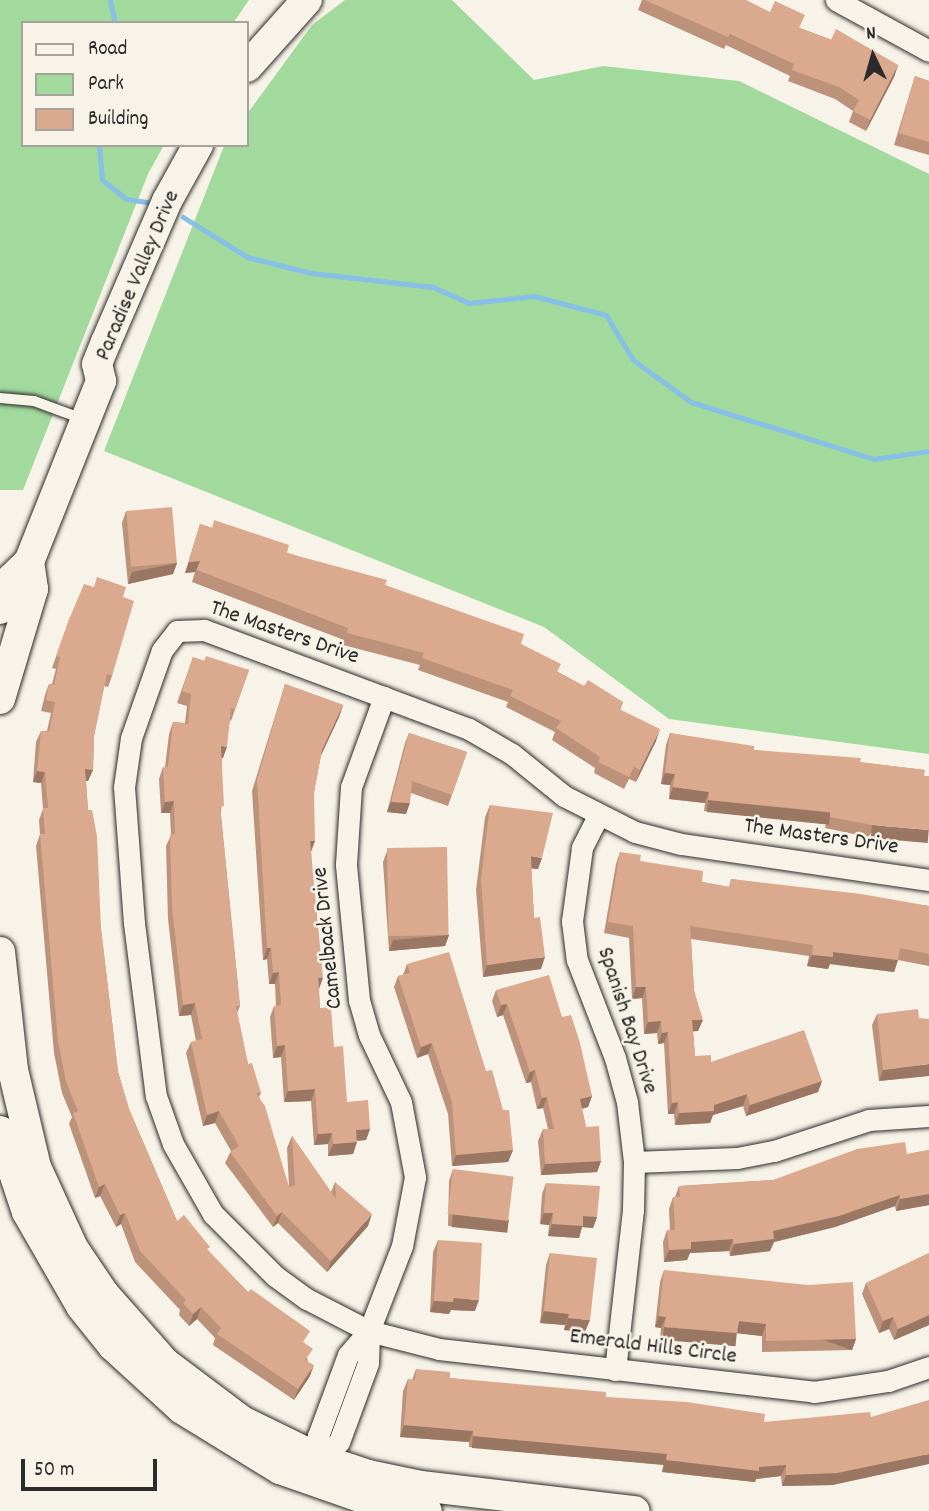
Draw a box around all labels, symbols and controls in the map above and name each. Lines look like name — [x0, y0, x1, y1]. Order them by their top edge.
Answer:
legend — [21, 21, 248, 147]
north arrow — [838, 21, 908, 91]
text: N — [865, 21, 877, 48]
text: Road — [88, 35, 127, 65]
text: Park — [88, 70, 124, 100]
text: Building — [88, 105, 148, 135]
street label: Paradise Valley Drive — [91, 187, 187, 365]
street label: The Masters Drive — [206, 596, 362, 672]
street label: The Masters Drive — [742, 814, 900, 862]
street label: Camelback Drive — [308, 866, 350, 1010]
street label: Spanish Bay Drive — [589, 944, 663, 1098]
street label: Emerald Hills Circle — [568, 1324, 738, 1372]
scale bar — [24, 1444, 161, 1488]
text: 50 m — [34, 1456, 74, 1486]

